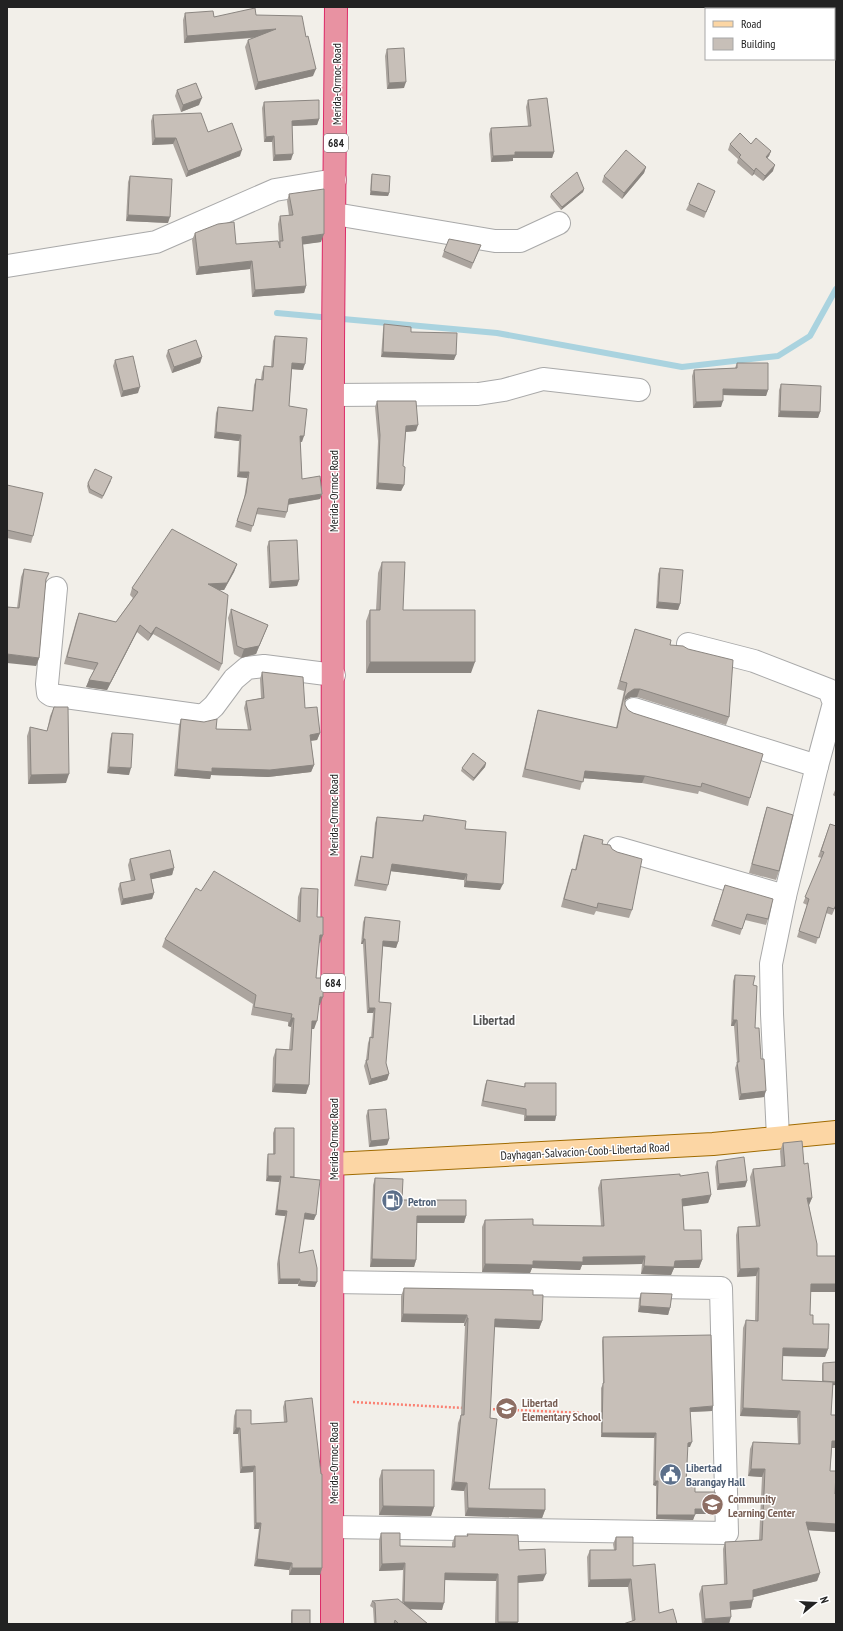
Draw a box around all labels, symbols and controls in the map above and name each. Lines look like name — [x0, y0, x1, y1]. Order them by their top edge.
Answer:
legend — [705, 8, 835, 60]
text: Road — [741, 16, 761, 31]
text: Building — [741, 36, 776, 51]
street label: Merida-Ormoc Road — [329, 43, 344, 125]
road number: 684 — [324, 134, 348, 152]
street label: Merida-Ormoc Road — [326, 450, 341, 532]
street label: Merida-Ormoc Road — [326, 774, 341, 856]
road number: 684 — [321, 974, 345, 992]
district label: Libertad — [473, 1011, 515, 1029]
street label: Merida-Ormoc Road — [326, 1098, 341, 1180]
street label: Dayhagan-Salvacion-Coob-Libertad Road — [500, 1139, 670, 1163]
fuel station icon: Petron — [379, 1188, 405, 1214]
place label: Petron — [408, 1194, 436, 1209]
place label: Libertad Elementary School — [522, 1395, 601, 1424]
school or university icon: Libertad Elementary School — [494, 1396, 520, 1422]
street label: Merida-Ormoc Road — [326, 1422, 341, 1504]
place label: Libertad Barangay Hall — [686, 1460, 745, 1489]
public building icon: Libertad Barangay Hall — [657, 1461, 683, 1487]
place label: Community Learning Center — [728, 1491, 796, 1520]
school or university icon: Community Learning Center — [699, 1492, 725, 1518]
north arrow — [795, 1583, 835, 1623]
text: N — [817, 1595, 832, 1605]

